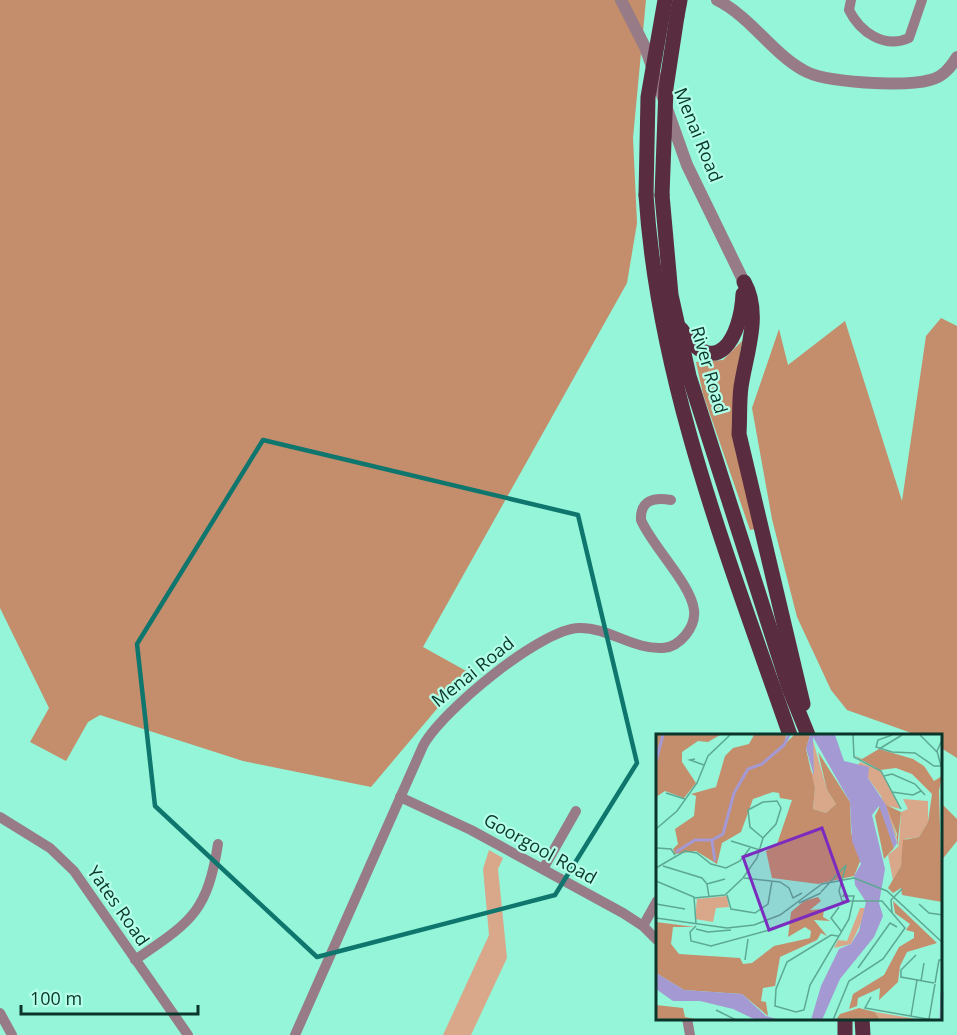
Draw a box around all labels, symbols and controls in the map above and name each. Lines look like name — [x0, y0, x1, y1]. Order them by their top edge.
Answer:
street label: Menai Road — [669, 84, 729, 185]
street label: River Road — [686, 323, 734, 416]
street label: Menai Road — [426, 631, 519, 712]
inset map — [656, 734, 942, 1020]
street label: Goorgool Road — [480, 807, 601, 889]
street label: Yates Road — [82, 861, 155, 950]
scale bar — [21, 978, 198, 1016]
text: 100 m — [30, 986, 82, 1010]

